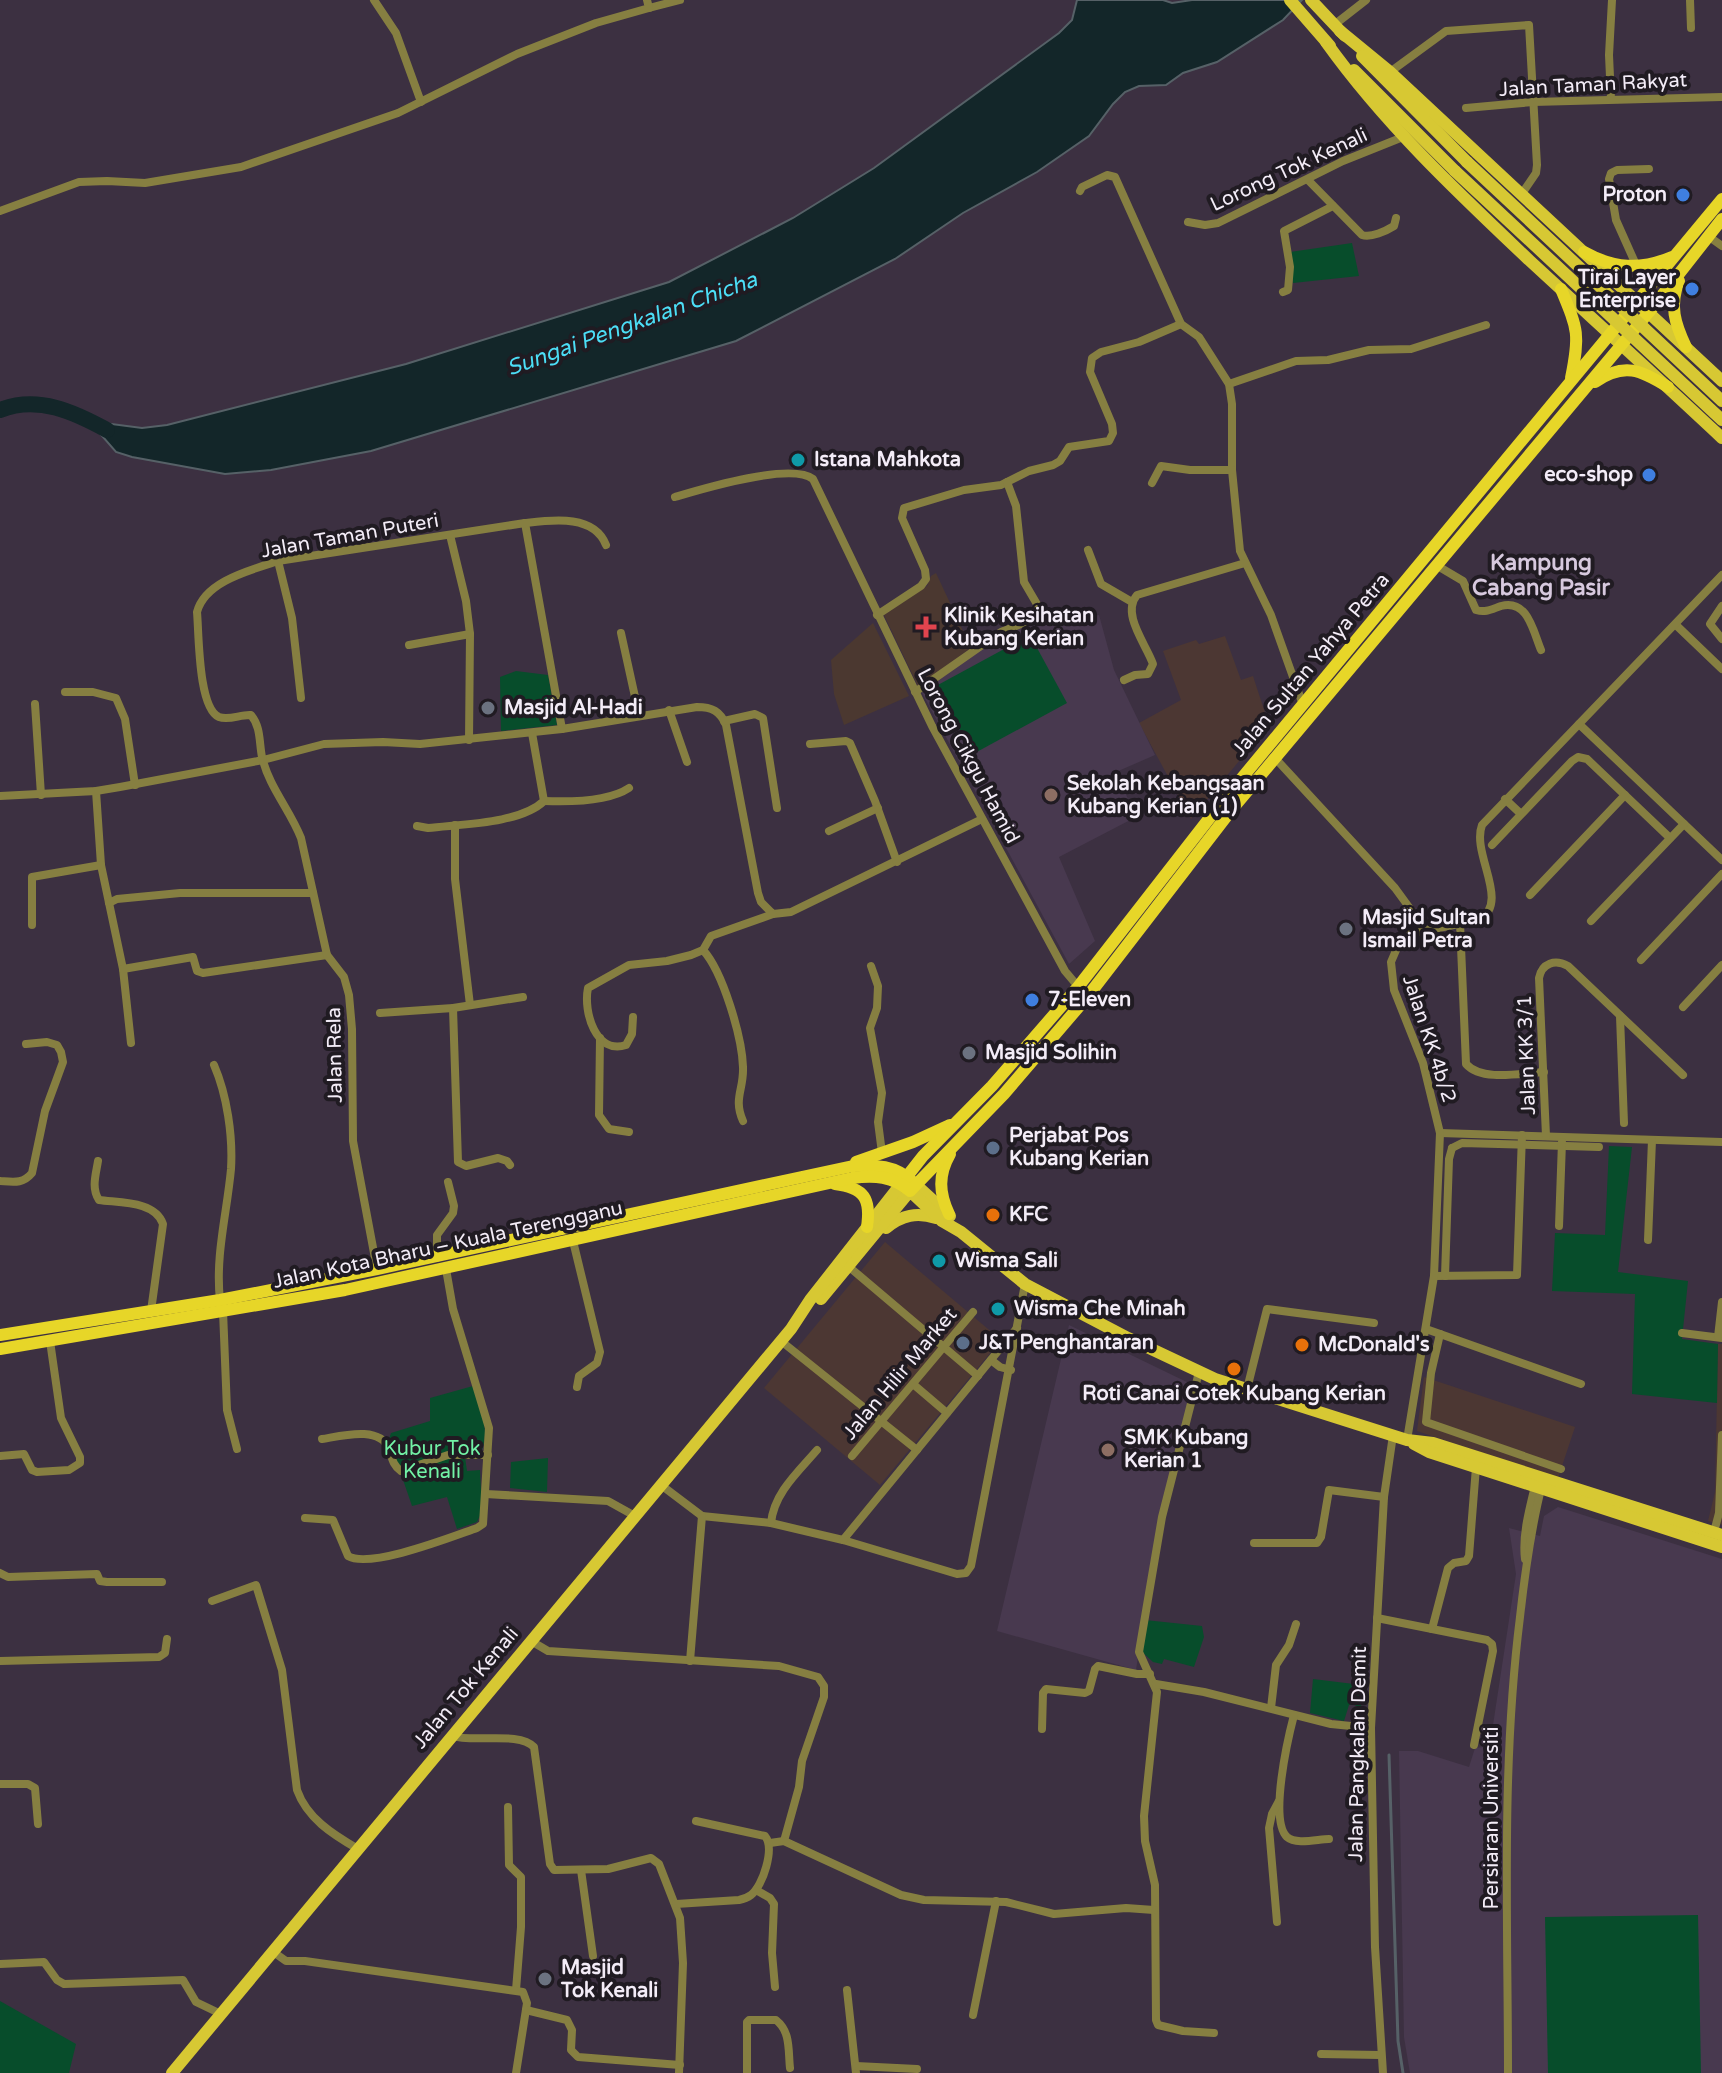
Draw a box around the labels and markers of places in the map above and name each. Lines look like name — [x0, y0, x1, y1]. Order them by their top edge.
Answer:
place label: Proton — [1602, 183, 1667, 207]
marker: Proton — [1674, 186, 1692, 204]
place label: Tirai Layer Enterprise — [1577, 266, 1676, 313]
marker: Tirai Layer Enterprise — [1683, 280, 1701, 298]
place label: Istana Mahkota — [814, 448, 961, 472]
marker: Istana Mahkota — [789, 451, 807, 469]
place label: eco-shop — [1544, 463, 1633, 487]
marker: eco-shop — [1640, 466, 1658, 484]
place label: Klinik Kesihatan Kubang Kerian — [944, 604, 1094, 651]
marker: Klinik Kesihatan Kubang Kerian — [915, 616, 937, 638]
place label: Masjid Al-Hadi — [504, 696, 643, 720]
marker: Masjid Al-Hadi — [479, 699, 497, 717]
place label: Sekolah Kebangsaan Kubang Kerian (1) — [1067, 772, 1265, 819]
marker: Sekolah Kebangsaan Kubang Kerian (1) — [1042, 786, 1060, 804]
place label: Masjid Sultan Ismail Petra — [1362, 906, 1490, 953]
marker: Masjid Sultan Ismail Petra — [1337, 920, 1355, 938]
place label: 7-Eleven — [1048, 988, 1131, 1012]
marker: 7-Eleven — [1023, 991, 1041, 1009]
place label: Masjid Solihin — [985, 1041, 1117, 1065]
marker: Masjid Solihin — [960, 1044, 978, 1062]
place label: Perjabat Pos Kubang Kerian — [1009, 1124, 1149, 1171]
marker: Perjabat Pos Kubang Kerian — [984, 1139, 1002, 1157]
place label: KFC — [1009, 1203, 1048, 1227]
marker: KFC — [984, 1206, 1002, 1224]
place label: Wisma Sali — [955, 1249, 1058, 1273]
marker: Wisma Sali — [930, 1252, 948, 1270]
place label: Wisma Che Minah — [1014, 1297, 1186, 1321]
marker: Wisma Che Minah — [989, 1300, 1007, 1318]
place label: J&T Penghantaran — [978, 1331, 1154, 1355]
place label: McDonald's — [1318, 1333, 1430, 1357]
marker: J&T Penghantaran — [954, 1334, 972, 1352]
marker: McDonald's — [1293, 1336, 1311, 1354]
marker: Roti Canai Cotek Kubang Kerian — [1225, 1360, 1243, 1378]
place label: Roti Canai Cotek Kubang Kerian — [1082, 1382, 1386, 1406]
place label: SMK Kubang Kerian 1 — [1124, 1426, 1248, 1473]
marker: SMK Kubang Kerian 1 — [1099, 1441, 1117, 1459]
place label: Masjid Tok Kenali — [560, 1956, 658, 2003]
marker: Masjid Tok Kenali — [536, 1970, 554, 1988]

